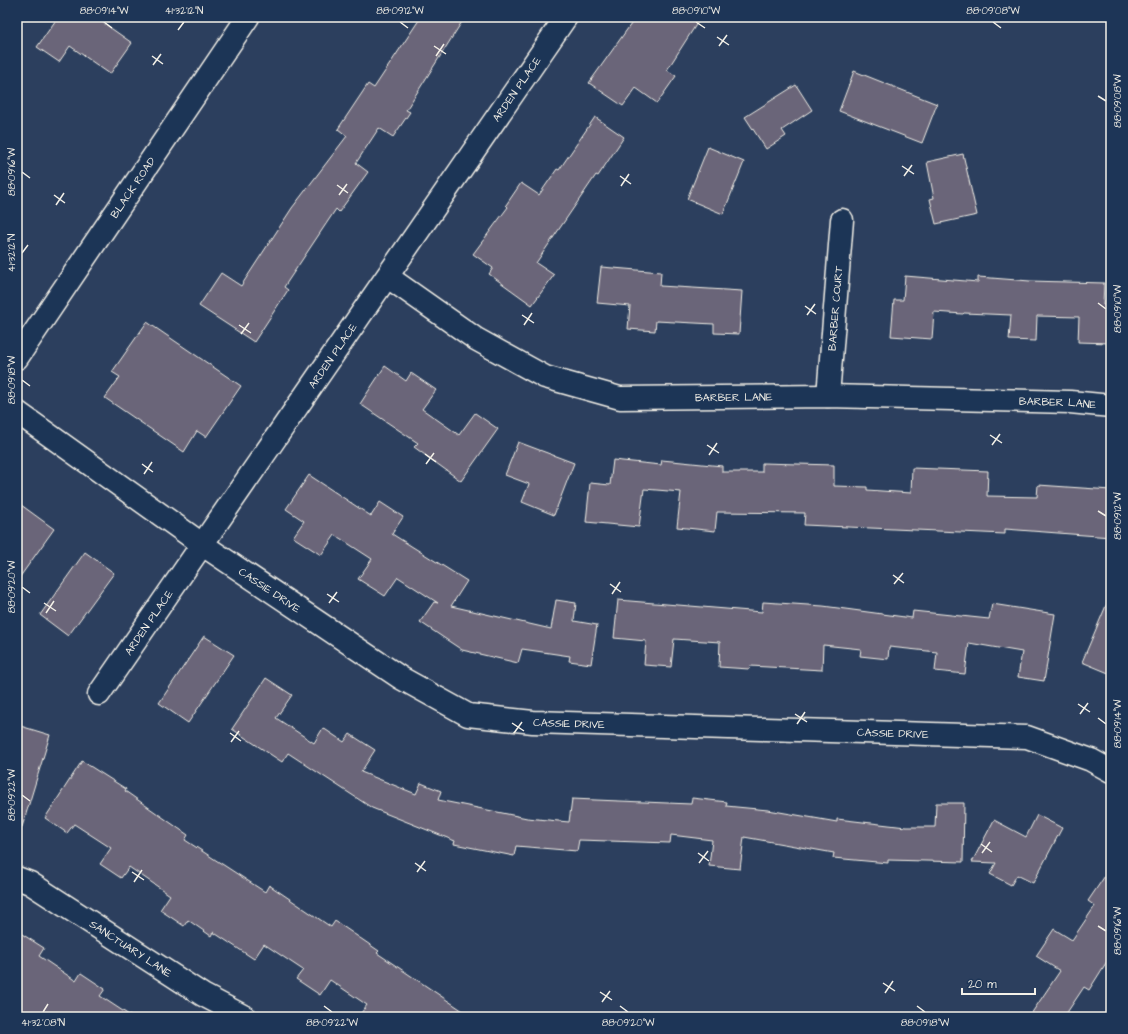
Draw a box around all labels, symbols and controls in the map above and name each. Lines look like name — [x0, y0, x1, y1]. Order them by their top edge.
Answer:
text: 88°09'14"W — [80, 4, 129, 18]
text: 41°32'12"N — [165, 4, 203, 18]
text: 88°09'12"W — [376, 4, 424, 18]
text: 88°09'10"W — [672, 4, 721, 18]
text: 88°09'08"W — [966, 4, 1020, 18]
street label: ARDEN PLACE — [489, 53, 544, 124]
text: 88°09'08"W — [1111, 74, 1125, 128]
text: 88°09'16"W — [5, 147, 19, 196]
street label: BLACK ROAD — [106, 154, 159, 221]
text: 41°32'12"N — [5, 234, 19, 272]
street label: BARBER COURT — [824, 265, 846, 351]
text: 88°09'10"W — [1111, 284, 1125, 333]
street label: ARDEN PLACE — [305, 320, 360, 391]
text: 88°09'18"W — [5, 355, 19, 404]
street label: BARBER LANE — [695, 389, 773, 405]
street label: BARBER LANE — [1019, 393, 1097, 412]
text: 88°09'12"W — [1111, 492, 1125, 540]
text: 88°09'20"W — [5, 560, 19, 613]
street label: CASSIE DRIVE — [236, 564, 304, 616]
street label: ARDEN PLACE — [121, 587, 176, 658]
text: 88°09'14"W — [1111, 699, 1125, 748]
street label: CASSIE DRIVE — [533, 715, 605, 732]
street label: CASSIE DRIVE — [857, 724, 929, 742]
text: 88°09'22"W — [5, 768, 19, 821]
text: 88°09'16"W — [1111, 906, 1125, 955]
street label: SANCTUARY LANE — [87, 916, 175, 981]
scale bar — [962, 970, 1035, 996]
text: 20 m — [968, 976, 997, 993]
text: 41°32'08"N — [21, 1016, 65, 1030]
text: 88°09'22"W — [306, 1016, 359, 1030]
text: 88°09'20"W — [602, 1016, 655, 1030]
text: 88°09'18"W — [901, 1016, 950, 1030]

